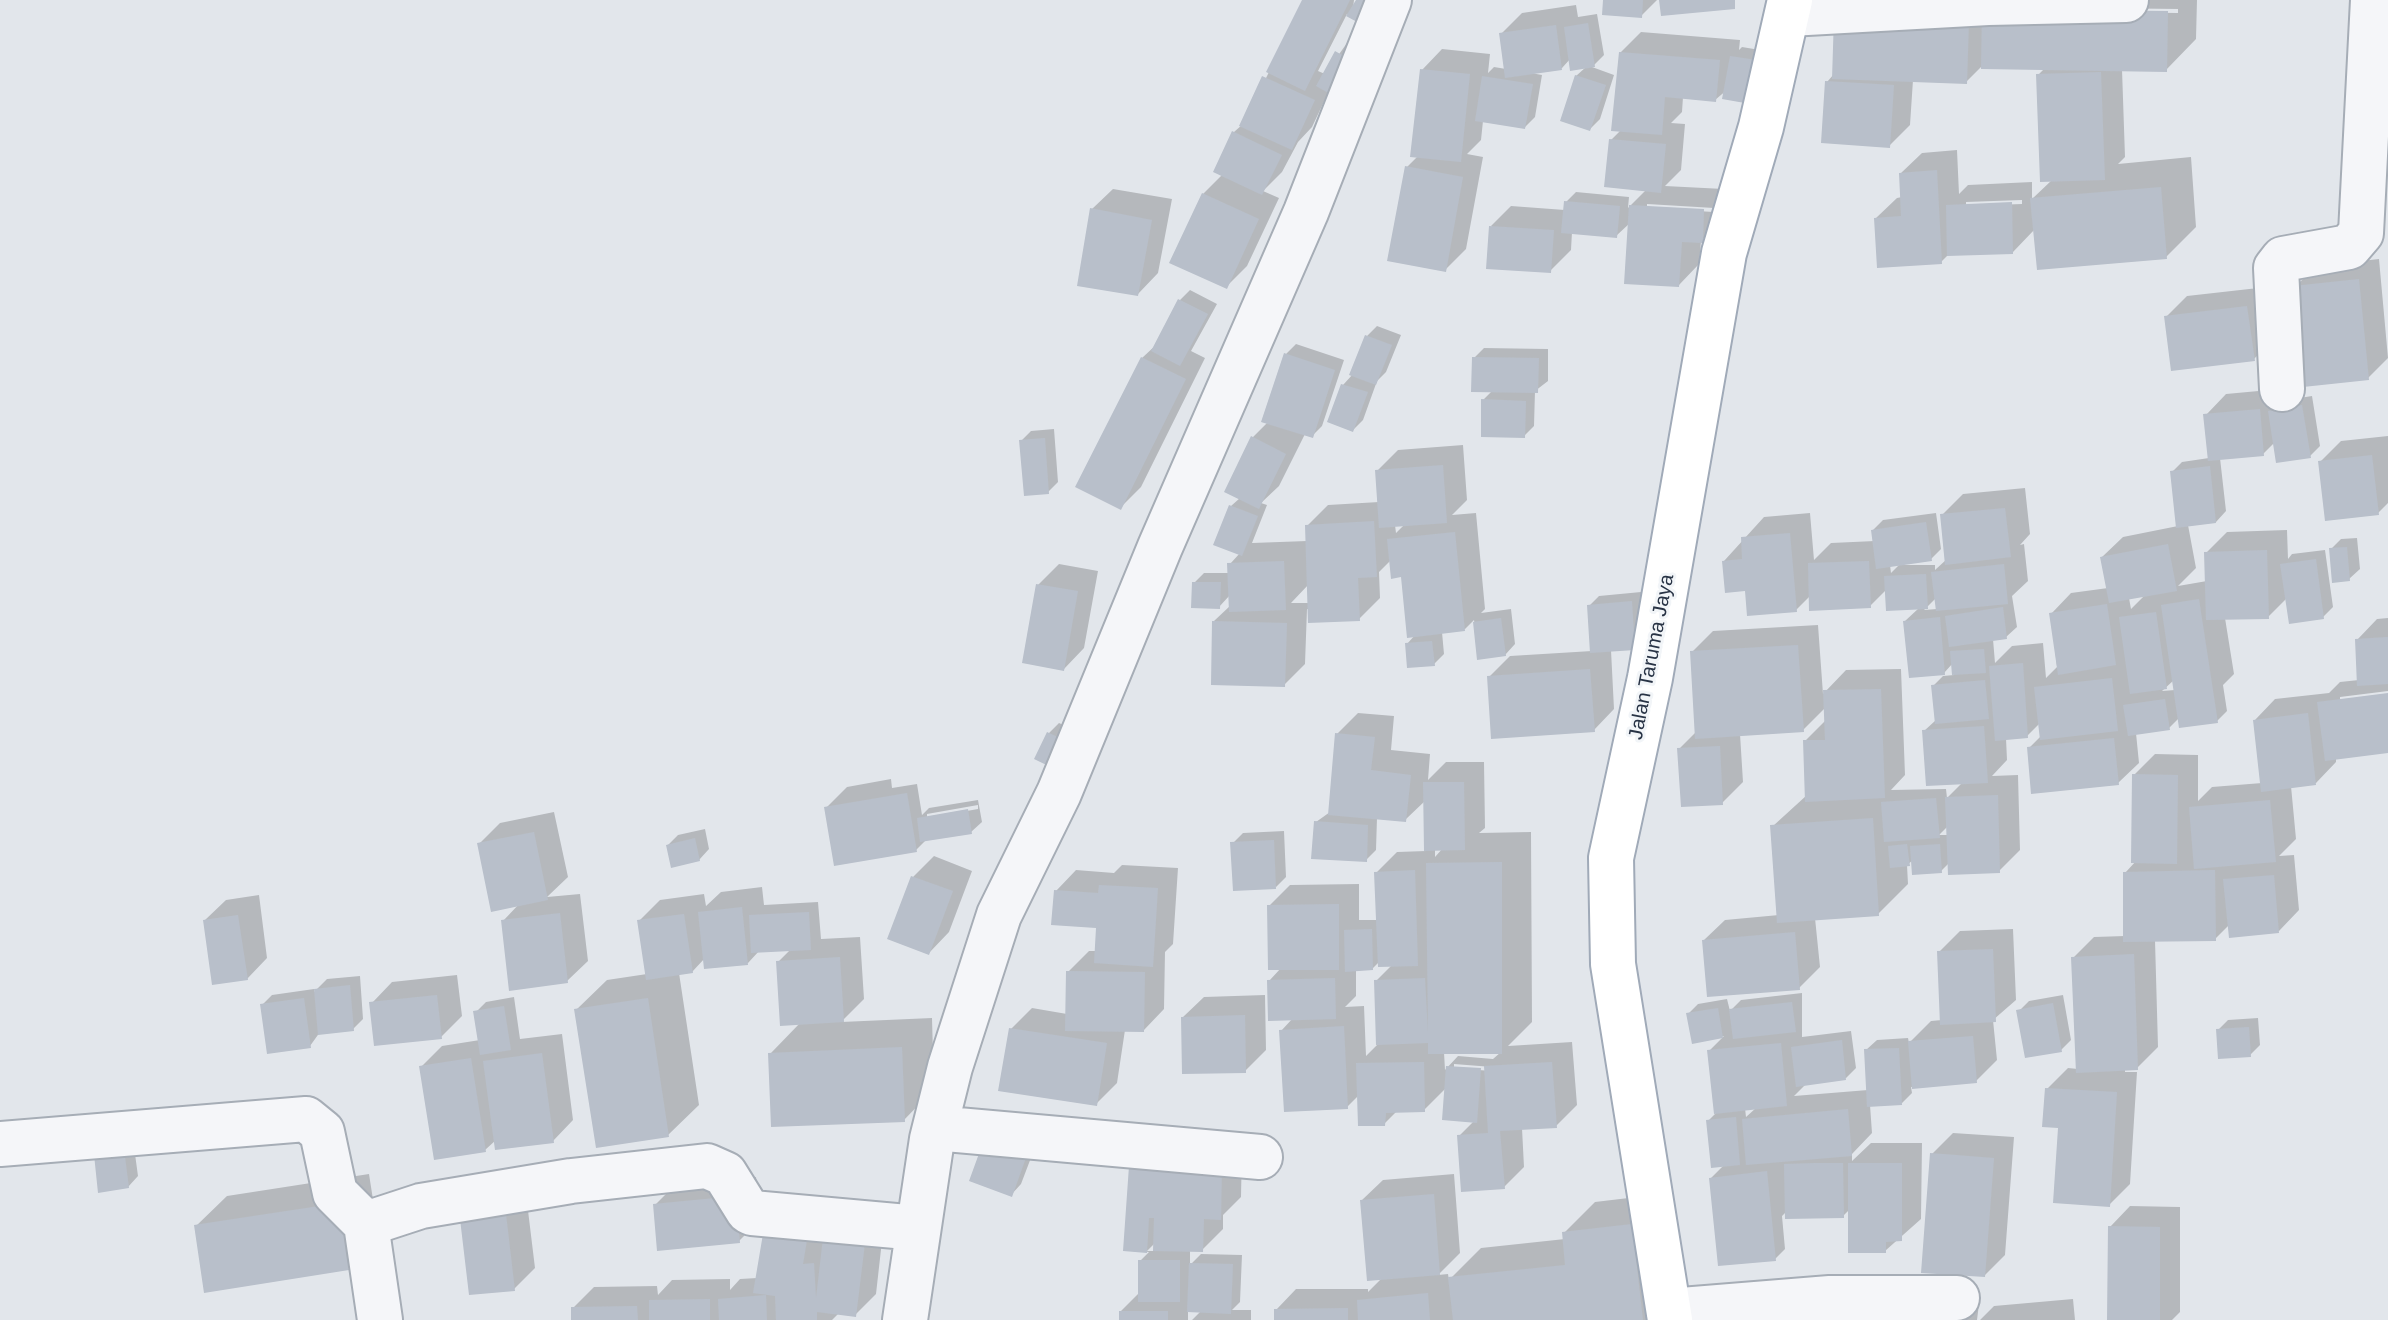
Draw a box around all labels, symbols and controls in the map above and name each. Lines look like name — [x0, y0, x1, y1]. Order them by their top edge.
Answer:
street label: Jalan Taruma Jaya — [1624, 572, 1680, 742]

